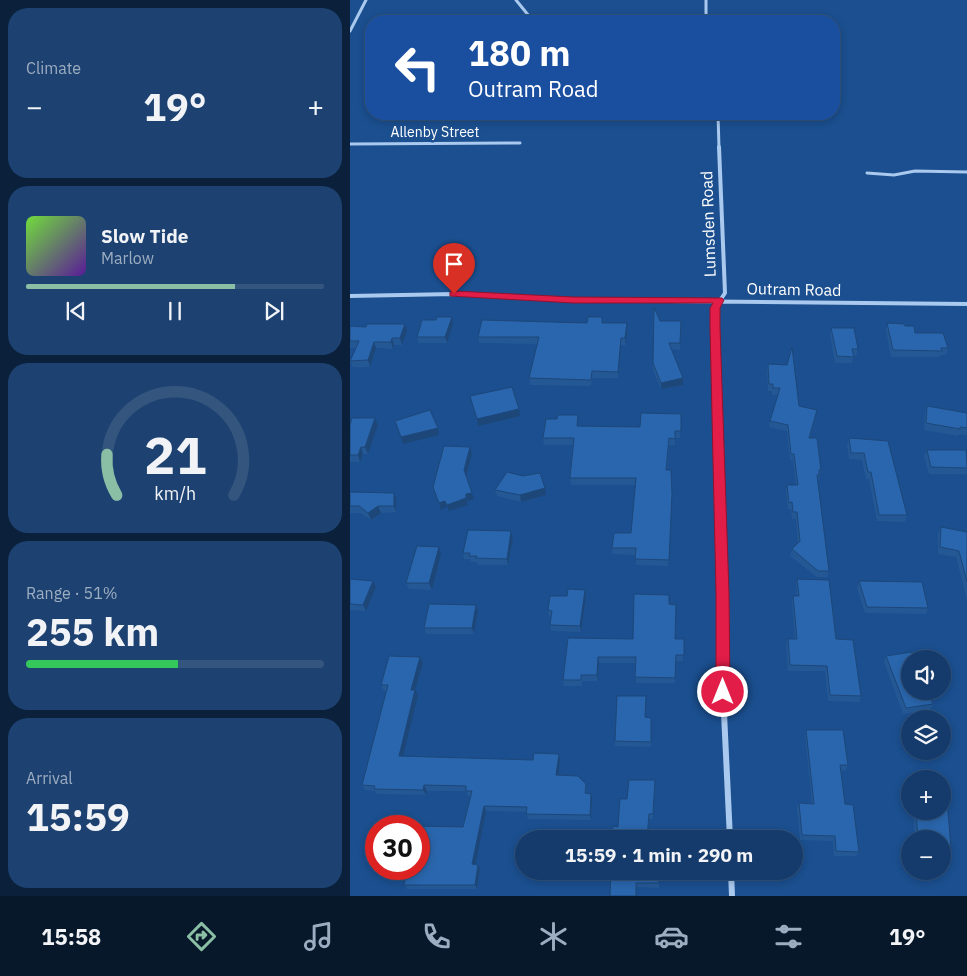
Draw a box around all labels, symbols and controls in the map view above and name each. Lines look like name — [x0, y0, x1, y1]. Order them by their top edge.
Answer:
text: 180 m — [468, 30, 571, 76]
icon: left — [385, 35, 450, 100]
text: Climate — [26, 58, 81, 78]
text: Outram Road — [468, 74, 599, 103]
text: 19° — [143, 82, 207, 131]
text: − — [26, 88, 43, 125]
text: + — [307, 88, 324, 125]
street label: Allenby Street — [391, 123, 480, 141]
street label: Lumsden Road — [696, 170, 720, 278]
text: Slow Tide — [101, 224, 188, 248]
pin — [433, 243, 475, 294]
text: Marlow — [101, 248, 154, 268]
icon: arrive — [440, 250, 468, 278]
street label: Outram Road — [746, 278, 842, 300]
icon: previous — [62, 297, 90, 325]
icon: pause — [161, 297, 189, 325]
icon: next — [260, 297, 288, 325]
text: 21 — [144, 421, 206, 488]
text: km/h — [154, 482, 196, 505]
text: Range · 51% — [26, 583, 118, 603]
text: 255 km — [26, 607, 159, 656]
map controls — [901, 650, 951, 880]
button: sound — [901, 650, 951, 700]
position arrow — [696, 665, 748, 717]
button: layers — [901, 710, 951, 760]
text: Arrival — [26, 768, 73, 788]
button: + — [901, 770, 951, 820]
text: 15:59 — [26, 792, 130, 841]
speed limit sign: 30 — [365, 815, 430, 880]
button: − — [901, 830, 951, 880]
text: 15:59 · 1 min · 290 m — [565, 843, 753, 867]
icon: directions — [184, 919, 219, 954]
icon: music — [301, 919, 336, 954]
icon: phone — [419, 919, 454, 954]
icon: climate — [536, 919, 571, 954]
icon: car — [654, 919, 689, 954]
icon: filters — [771, 919, 806, 954]
text: 15:58 — [41, 922, 101, 951]
text: 19° — [889, 922, 926, 951]

